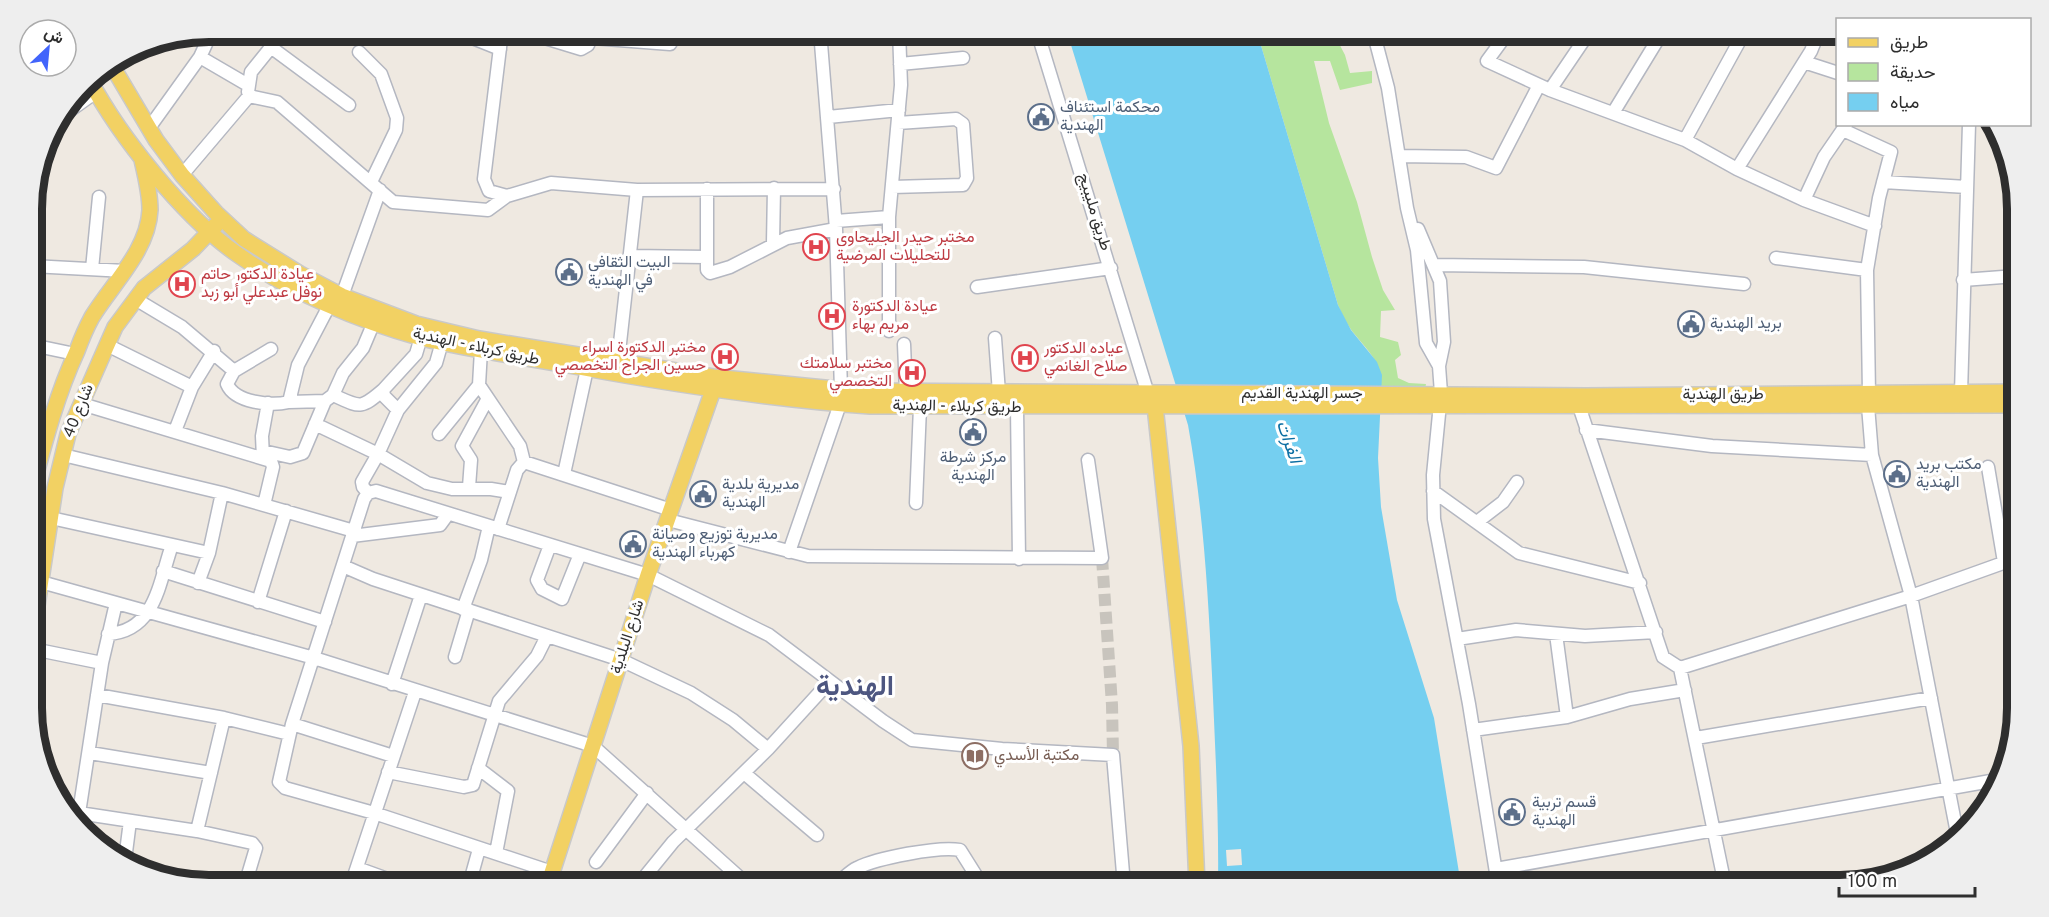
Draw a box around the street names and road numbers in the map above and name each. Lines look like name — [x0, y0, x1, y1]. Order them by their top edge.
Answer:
street label: طريق مليبيج — [1073, 171, 1115, 253]
street label: طريق كربلاء - الهندية — [411, 324, 541, 370]
street label: شارع 40 — [59, 381, 99, 441]
street label: جسر الهندية القديم — [1241, 384, 1363, 404]
street label: طريق الهندية — [1682, 385, 1764, 405]
street label: طريق كربلاء - الهندية — [892, 396, 1022, 418]
street label: شارع البلدية — [607, 597, 649, 677]

